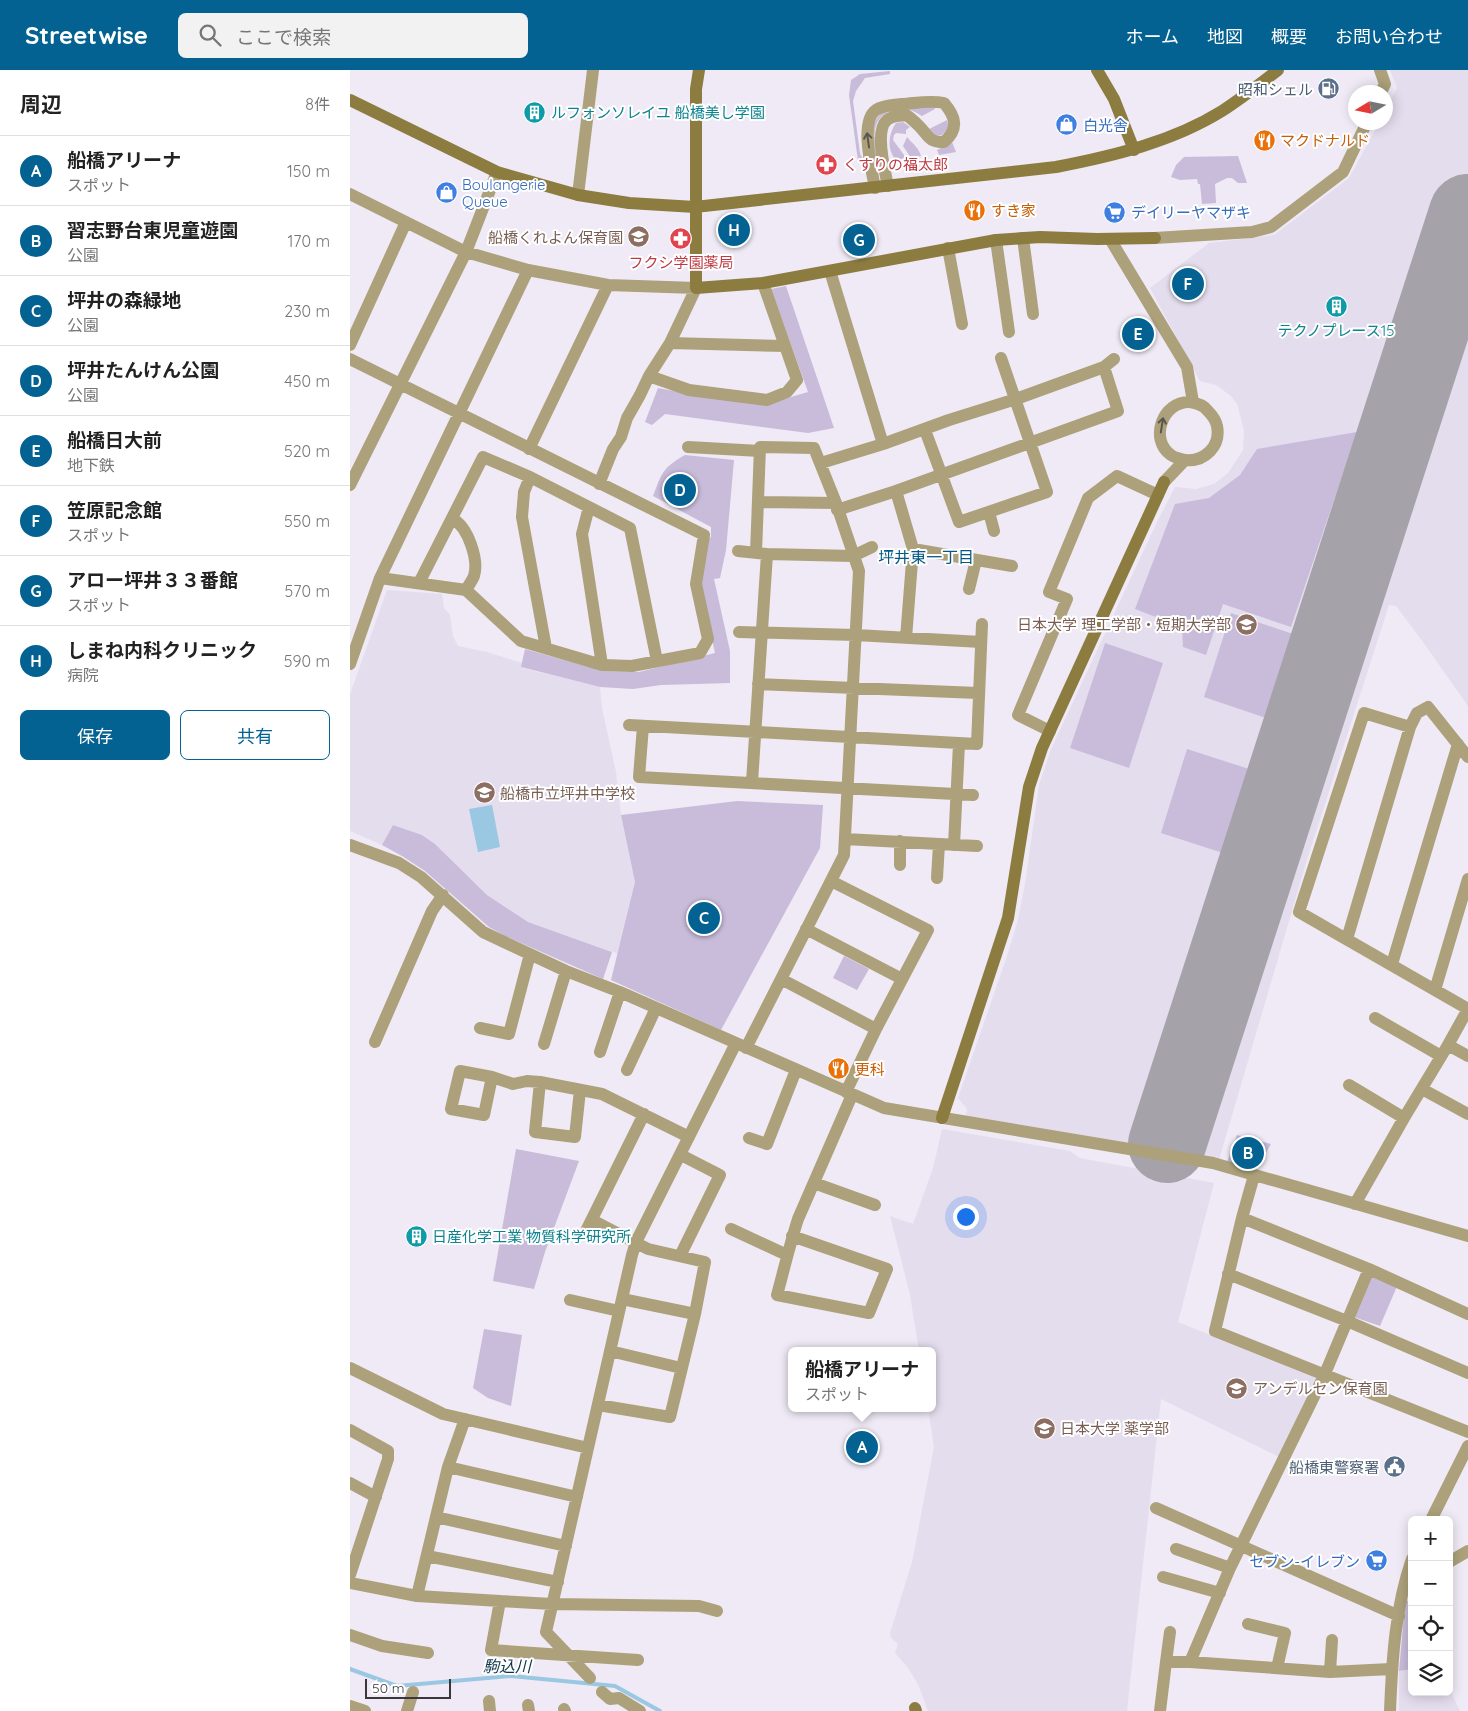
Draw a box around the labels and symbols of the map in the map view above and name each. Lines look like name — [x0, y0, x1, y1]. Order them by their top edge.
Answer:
fuel station icon: 昭和シェル — [1317, 77, 1341, 101]
place label: 昭和シェル — [1238, 80, 1313, 99]
north arrow — [1348, 85, 1393, 130]
building icon: ルフォンソレイユ 船橋美し学園 — [523, 100, 547, 124]
place label: ルフォンソレイユ 船橋美し学園 — [551, 103, 765, 122]
shop icon: 白光舎 — [1055, 113, 1079, 137]
place label: 白光舎 — [1083, 116, 1128, 135]
restaurant icon: マクドナルド — [1252, 128, 1276, 152]
place label: マクドナルド — [1280, 131, 1370, 150]
one-way arrow — [863, 132, 873, 148]
pharmacy icon: くすりの福太郎 — [815, 152, 839, 176]
place label: くすりの福太郎 — [843, 155, 948, 174]
place label: Boulangerie Queue — [462, 175, 546, 211]
shop icon: Boulangerie Queue — [434, 181, 458, 205]
restaurant icon: すき家 — [963, 198, 987, 222]
supermarket icon: デイリーヤマザキ — [1103, 200, 1127, 224]
place label: すき家 — [991, 201, 1036, 220]
place label: デイリーヤマザキ — [1131, 203, 1251, 222]
pin: H — [718, 211, 750, 249]
pin: G — [843, 221, 875, 259]
school or university icon: 船橋くれよん保育園 — [627, 225, 651, 249]
pharmacy icon: フクシ学園薬局 — [669, 227, 693, 251]
place label: 船橋くれよん保育園 — [488, 228, 623, 247]
place label: フクシ学園薬局 — [628, 253, 734, 272]
pin: F — [1172, 265, 1204, 303]
building icon: テクノプレース15 — [1324, 295, 1348, 319]
pin: E — [1122, 315, 1154, 353]
place label: テクノプレース15 — [1277, 321, 1395, 340]
one-way arrow — [1157, 418, 1167, 434]
pin: D — [664, 471, 696, 509]
district label: 坪井東一丁目 — [878, 547, 974, 567]
school or university icon: 日本大学 理工学部・短期大学部 — [1235, 612, 1259, 636]
place label: 日本大学 理工学部・短期大学部 — [1017, 615, 1231, 634]
school or university icon: 船橋市立坪井中学校 — [472, 781, 496, 805]
place label: 船橋市立坪井中学校 — [500, 784, 635, 803]
pin: C — [688, 899, 720, 937]
restaurant icon: 更科 — [827, 1057, 851, 1081]
place label: 更科 — [855, 1060, 885, 1079]
pin: B — [1232, 1134, 1264, 1172]
your location — [953, 1204, 979, 1230]
building icon: 日産化学工業 物質科学研究所 — [404, 1224, 428, 1248]
place label: 日産化学工業 物質科学研究所 — [432, 1227, 631, 1246]
school or university icon: アンデルセン保育園 — [1225, 1376, 1249, 1400]
place label: アンデルセン保育園 — [1253, 1379, 1387, 1398]
school or university icon: 日本大学 薬学部 — [1032, 1416, 1056, 1440]
place label: 日本大学 薬学部 — [1060, 1419, 1169, 1438]
pin: A — [846, 1428, 878, 1466]
public building icon: 船橋東警察署 — [1383, 1455, 1407, 1479]
place label: 船橋東警察署 — [1289, 1458, 1379, 1477]
supermarket icon: セブン-イレブン — [1364, 1549, 1388, 1573]
place label: セブン-イレブン — [1249, 1552, 1360, 1571]
water label: 駒込川 — [483, 1656, 533, 1676]
scale bar — [365, 1676, 451, 1699]

